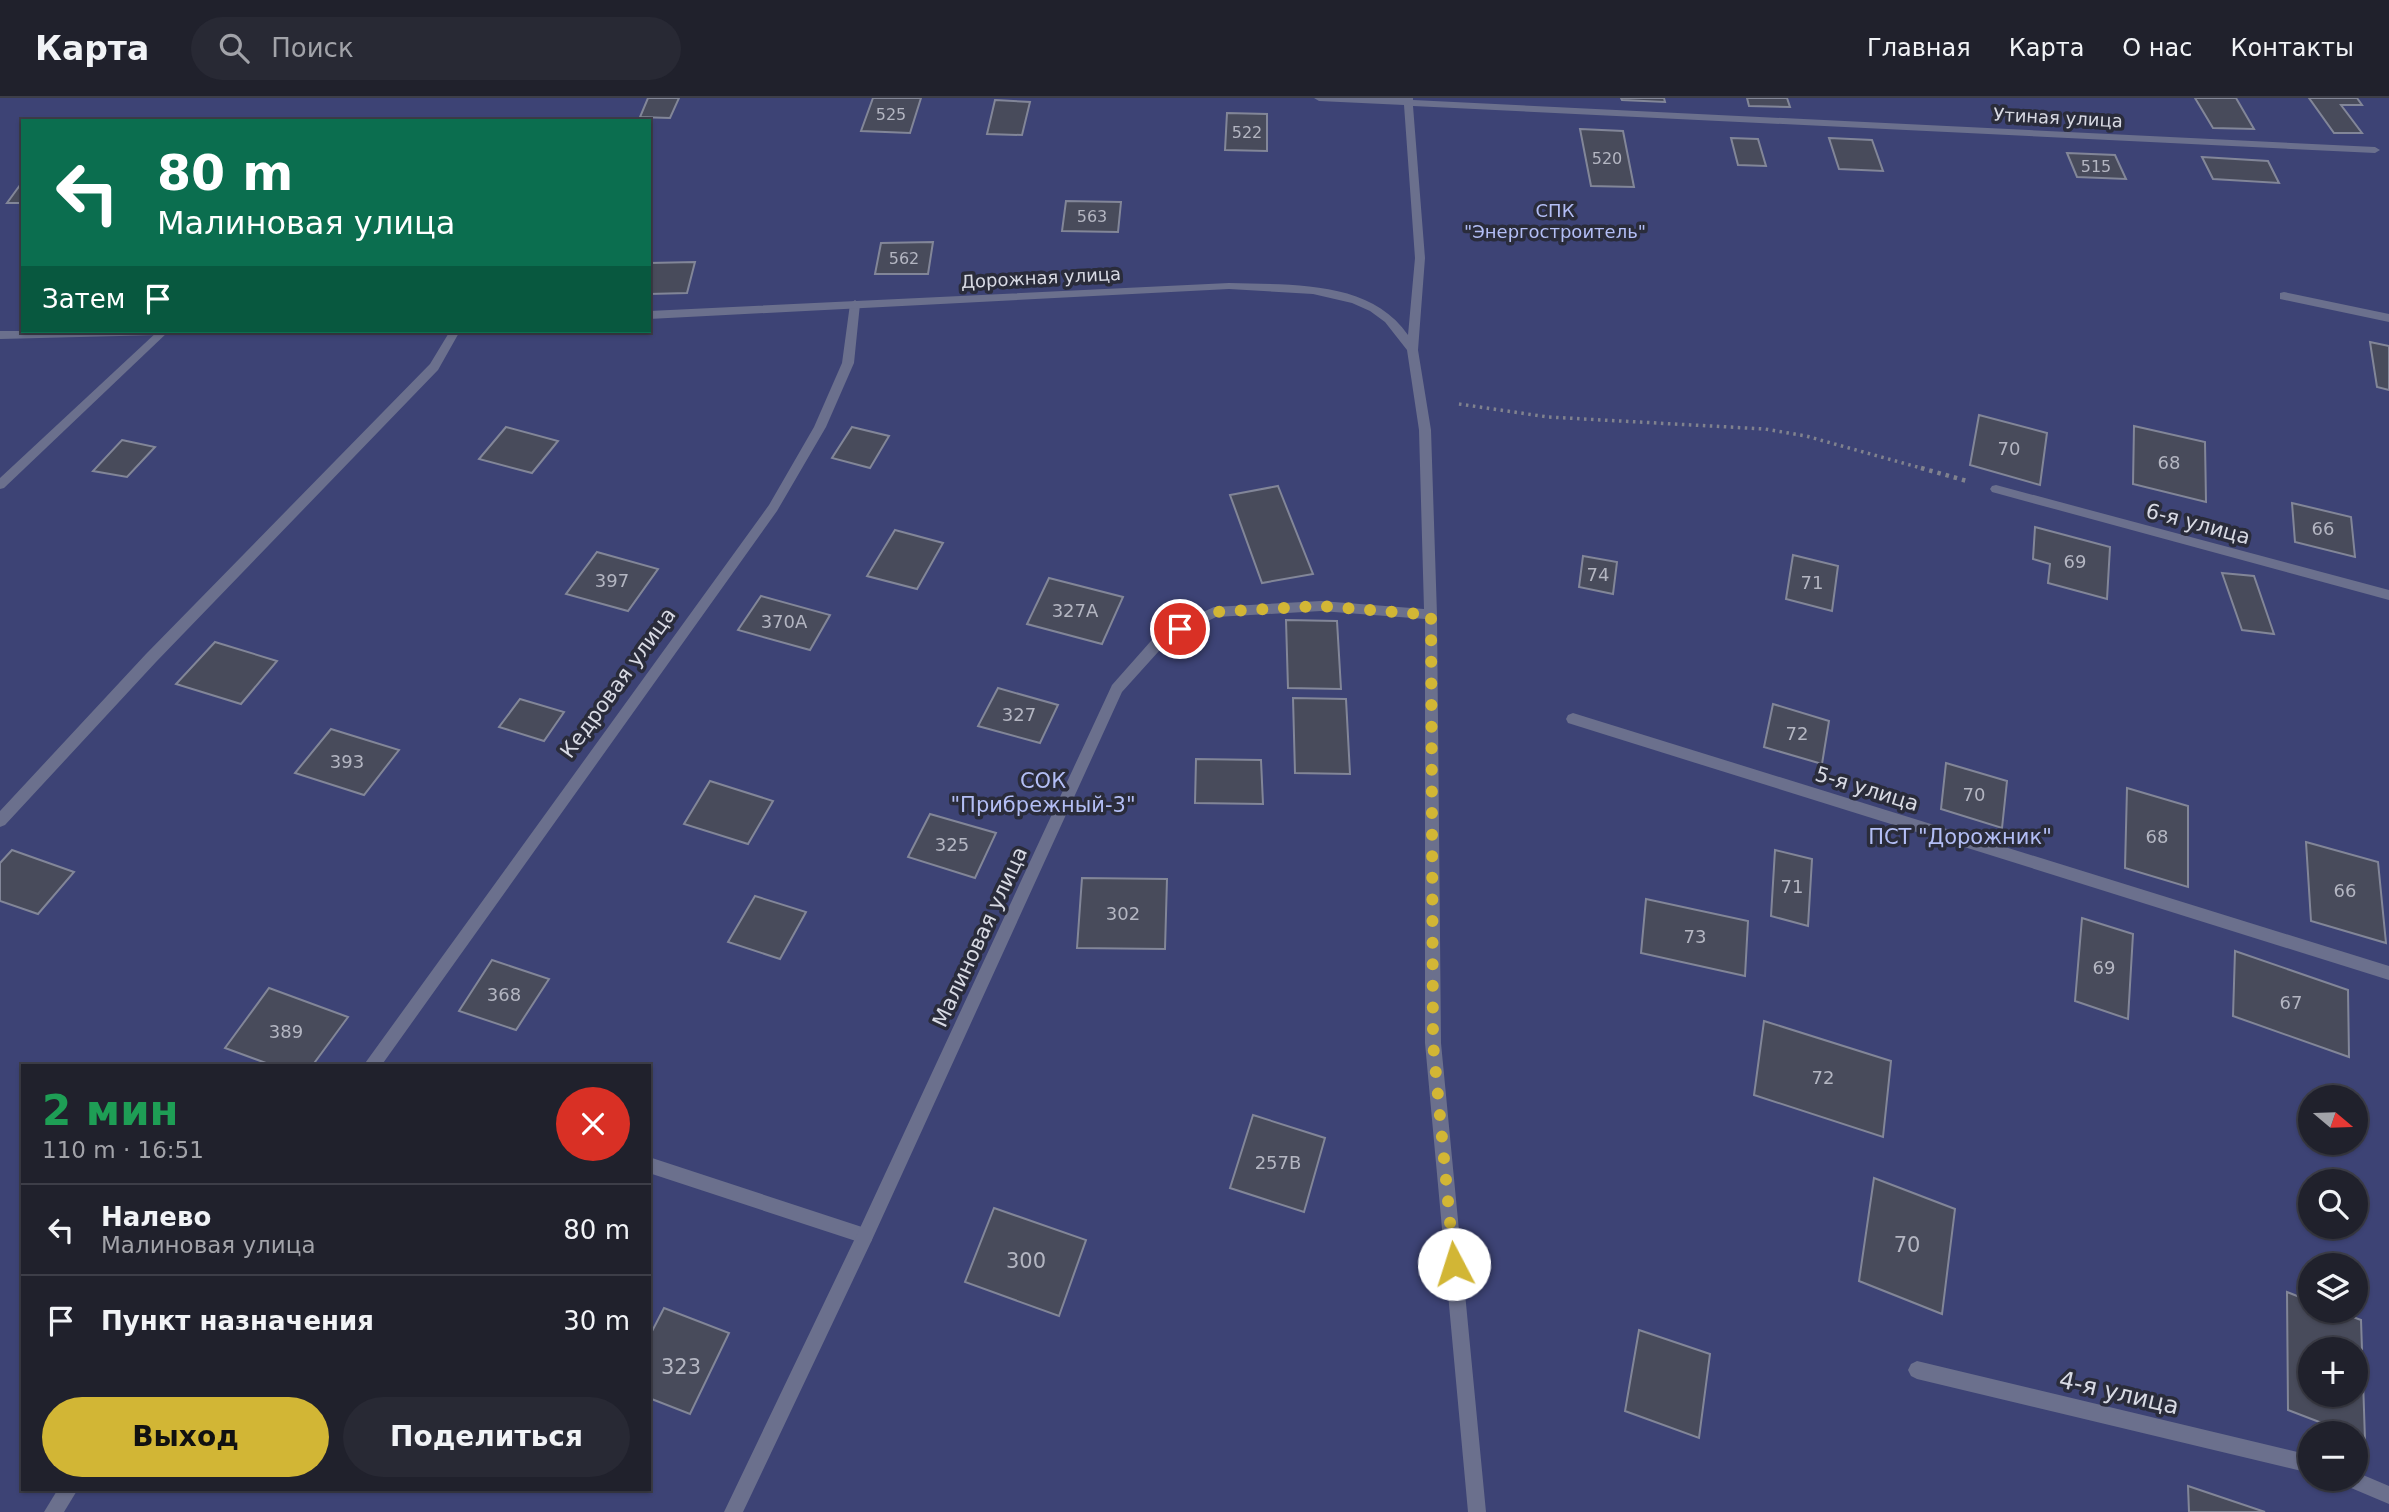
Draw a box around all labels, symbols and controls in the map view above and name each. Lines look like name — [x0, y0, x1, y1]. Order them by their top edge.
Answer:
search box — [191, 17, 681, 80]
text: Карта — [35, 29, 149, 68]
icon: search — [215, 29, 253, 67]
text: Поиск — [271, 33, 354, 63]
text: Главная — [1867, 34, 1971, 62]
text: Карта — [2009, 34, 2084, 62]
text: О нас — [2122, 34, 2192, 62]
text: Контакты — [2230, 34, 2354, 62]
street label: Утиная улица — [1993, 104, 2123, 131]
house number: 525 — [876, 105, 906, 124]
house number: 522 — [1232, 123, 1262, 142]
text: 80 m — [157, 145, 293, 202]
icon: left — [42, 147, 133, 238]
house number: 520 — [1592, 149, 1622, 168]
house number: 515 — [2081, 157, 2111, 176]
park label: СПК "Энергостроитель" — [1464, 200, 1646, 242]
text: Малиновая улица — [157, 204, 455, 242]
house number: 563 — [1077, 207, 1107, 226]
house number: 562 — [889, 249, 919, 268]
street label: Дорожная улица — [960, 263, 1122, 292]
icon: arrive — [139, 280, 177, 318]
text: Затем — [42, 284, 125, 314]
house number: 70 — [1998, 438, 2020, 459]
house number: 68 — [2158, 452, 2180, 473]
street label: 6-я улица — [2143, 499, 2253, 549]
house number: 66 — [2312, 518, 2334, 539]
house number: 69 — [2064, 551, 2086, 572]
house number: 74 — [1587, 564, 1609, 585]
house number: 397 — [595, 570, 629, 591]
house number: 71 — [1801, 572, 1823, 593]
pin — [1150, 599, 1210, 659]
house number: 327А — [1052, 600, 1099, 621]
street label: Кедровая улица — [555, 603, 681, 763]
icon: arrive — [1161, 610, 1199, 648]
house number: 370А — [761, 611, 808, 632]
house number: 327 — [1002, 704, 1036, 725]
house number: 72 — [1786, 723, 1808, 744]
house number: 393 — [330, 751, 364, 772]
street label: 5-я улица — [1812, 762, 1922, 816]
park label: СОК "Прибрежный-3" — [950, 769, 1136, 817]
house number: 70 — [1963, 784, 1985, 805]
park label: ПСТ "Дорожник" — [1868, 825, 2052, 849]
house number: 68 — [2146, 826, 2168, 847]
house number: 325 — [935, 834, 969, 855]
street label: Малиновая улица — [928, 843, 1032, 1031]
house number: 71 — [1781, 876, 1803, 897]
house number: 66 — [2334, 880, 2356, 901]
house number: 302 — [1106, 903, 1140, 924]
house number: 73 — [1684, 926, 1706, 947]
house number: 69 — [2093, 957, 2115, 978]
house number: 368 — [487, 984, 521, 1005]
house number: 67 — [2280, 992, 2302, 1013]
house number: 389 — [269, 1021, 303, 1042]
house number: 72 — [1812, 1067, 1834, 1088]
north arrow — [2298, 1085, 2368, 1155]
map controls — [2298, 1085, 2368, 1491]
text: 2 мин — [42, 1086, 179, 1135]
button: close — [556, 1087, 630, 1161]
text: 110 m · 16:51 — [42, 1137, 204, 1163]
house number: 257В — [1255, 1152, 1301, 1173]
button: search — [2298, 1169, 2368, 1239]
text: Налево — [101, 1202, 211, 1232]
icon: left — [42, 1211, 80, 1249]
text: 80 m — [563, 1215, 630, 1245]
position arrow — [1417, 1227, 1491, 1301]
text: Малиновая улица — [101, 1232, 316, 1258]
house number: 70 — [1894, 1233, 1920, 1257]
house number: 300 — [1006, 1249, 1046, 1273]
button: layers — [2298, 1253, 2368, 1323]
icon: arrive — [42, 1302, 80, 1340]
text: Пункт назначения — [101, 1306, 374, 1336]
text: 30 m — [563, 1306, 630, 1336]
button: + — [2298, 1337, 2368, 1407]
house number: 323 — [661, 1355, 701, 1379]
street label: 4-я улица — [2056, 1366, 2182, 1420]
button: Выход — [42, 1397, 329, 1477]
button: Поделиться — [343, 1397, 630, 1477]
button: − — [2298, 1421, 2368, 1491]

